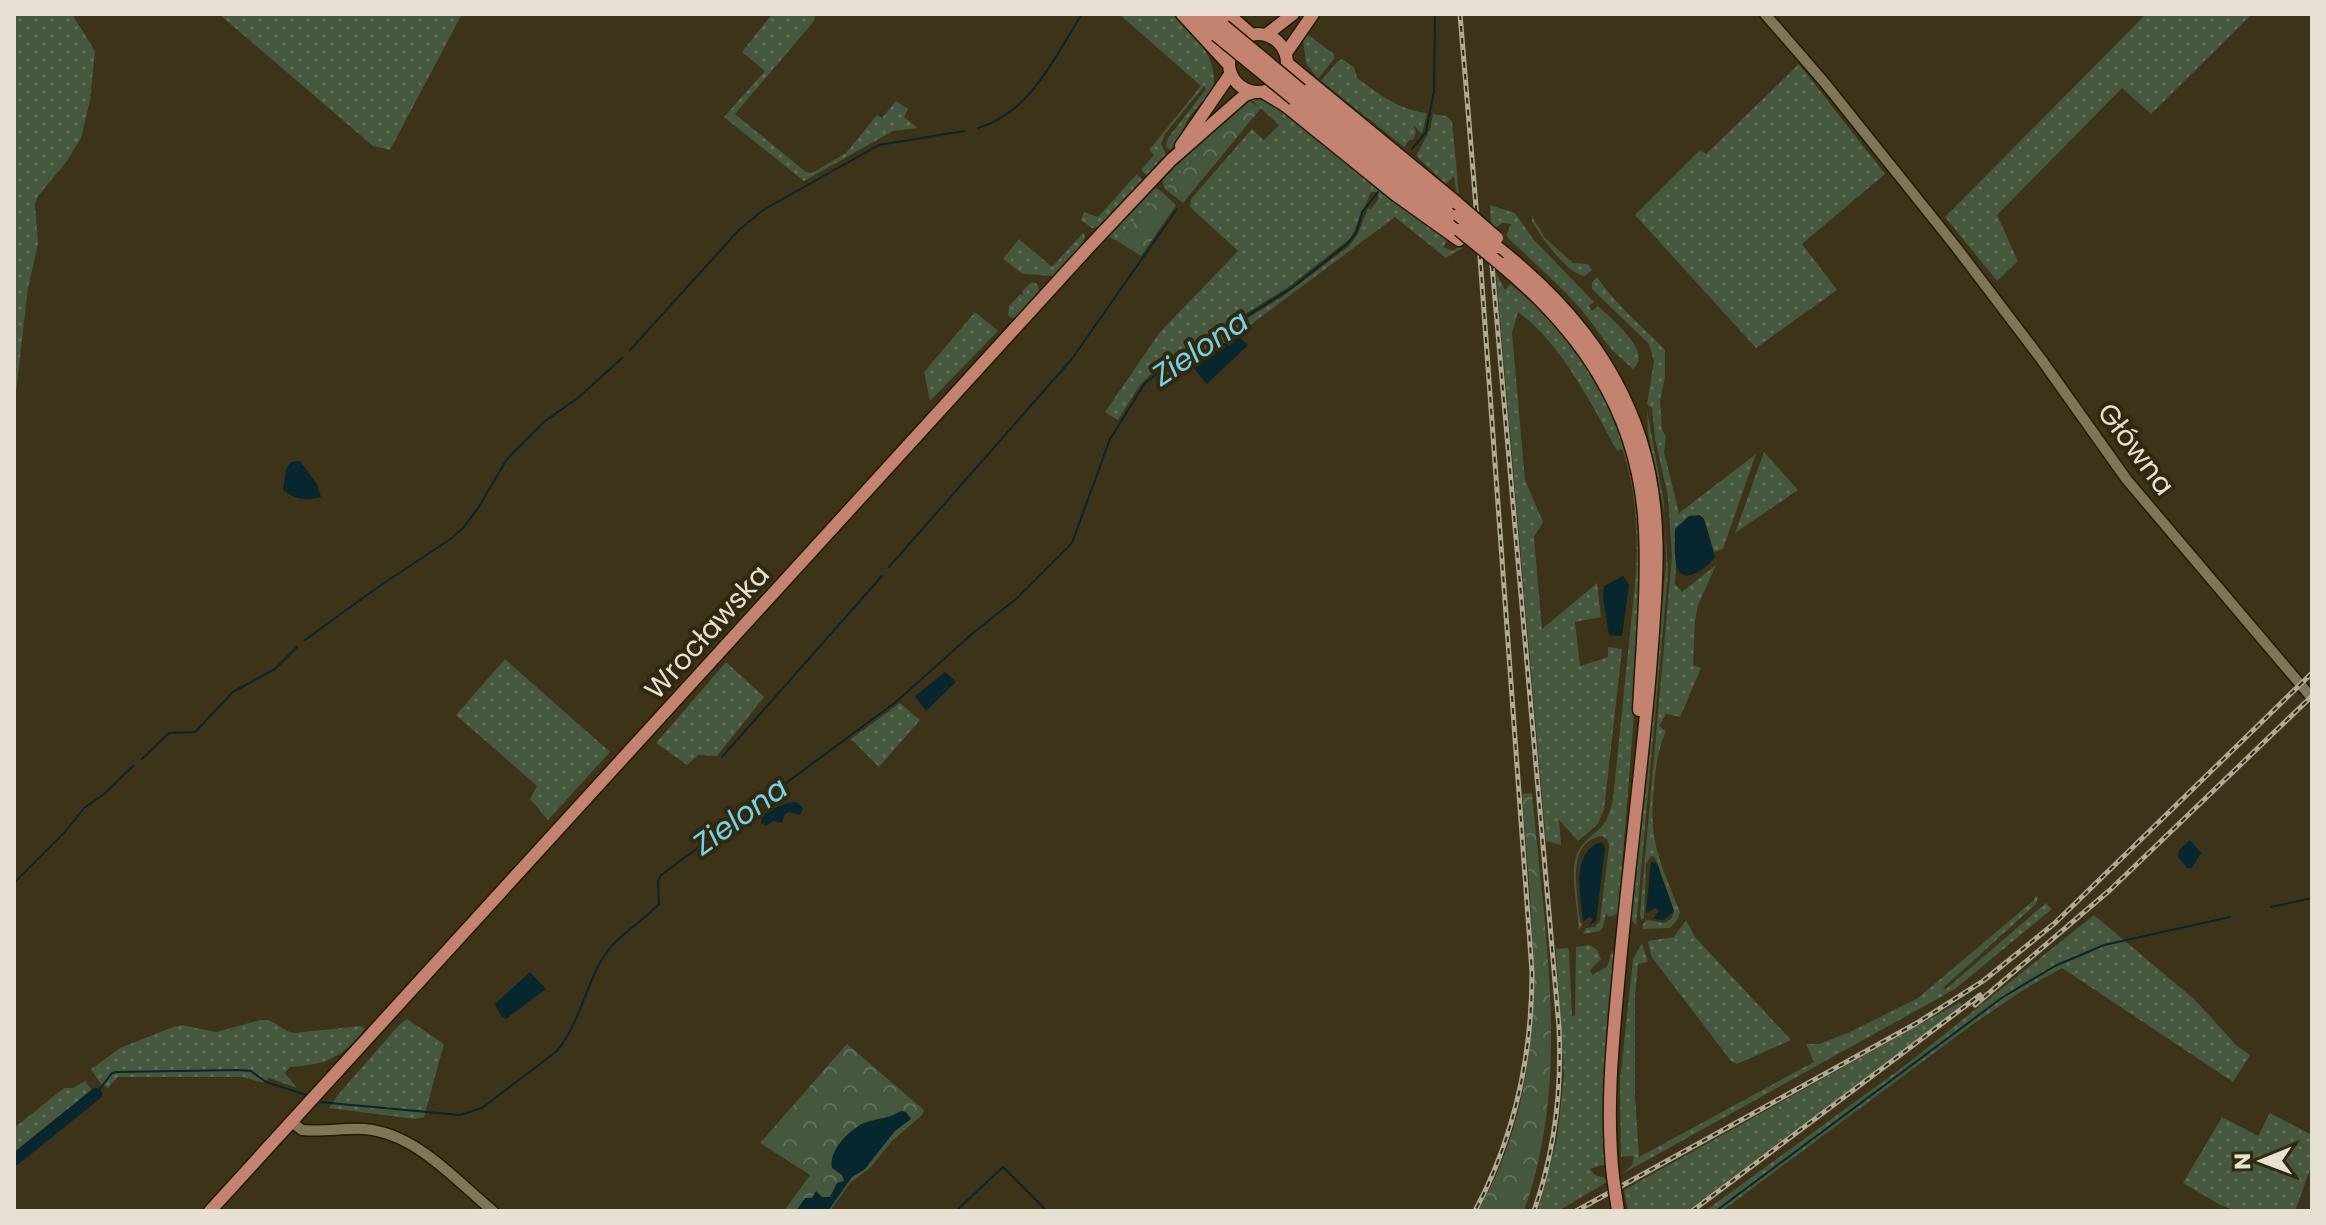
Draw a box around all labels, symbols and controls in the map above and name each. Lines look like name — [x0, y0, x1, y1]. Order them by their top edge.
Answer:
water label: Zielona — [1142, 300, 1257, 397]
street label: Główna — [2088, 395, 2184, 503]
street label: Wrocławska — [636, 556, 778, 708]
water label: Zielona — [683, 767, 796, 866]
north arrow — [2222, 1121, 2302, 1201]
text: N — [2227, 1153, 2258, 1170]

